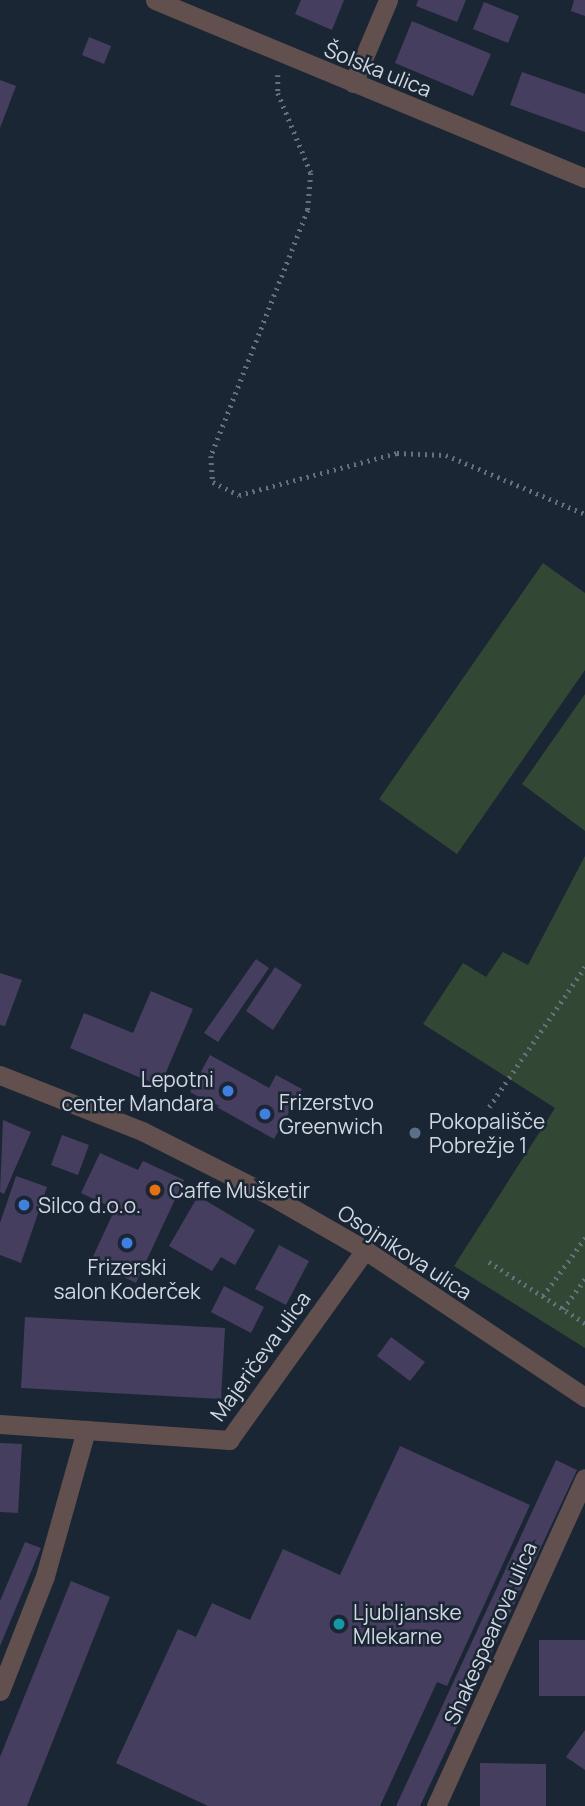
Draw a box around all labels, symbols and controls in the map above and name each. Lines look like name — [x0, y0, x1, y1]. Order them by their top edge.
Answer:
street label: Šolska ulica — [321, 36, 435, 102]
place label: Lepotni center Mandara — [62, 1066, 214, 1116]
marker: Lepotni center Mandara — [220, 1083, 236, 1099]
place label: Frizerstvo Greenwich — [279, 1089, 383, 1139]
marker: Frizerstvo Greenwich — [257, 1106, 273, 1122]
place label: Pokopališče Pobrežje 1 — [429, 1108, 545, 1158]
marker: Pokopališče Pobrežje 1 — [407, 1125, 423, 1141]
place label: Caffe Mušketir — [169, 1177, 310, 1203]
marker: Caffe Mušketir — [147, 1182, 163, 1198]
place label: Silco d.o.o. — [38, 1192, 141, 1218]
marker: Silco d.o.o. — [16, 1197, 32, 1213]
street label: Osojnikova ulica — [333, 1199, 477, 1305]
marker: Frizerski salon Koderček — [119, 1235, 135, 1251]
place label: Frizerski salon Koderček — [54, 1254, 200, 1304]
street label: Majeričeva ulica — [205, 1286, 315, 1426]
street label: Shakespearova ulica — [438, 1538, 542, 1728]
place label: Ljubljanske Mlekarne — [353, 1599, 462, 1649]
marker: Ljubljanske Mlekarne — [331, 1616, 347, 1632]

